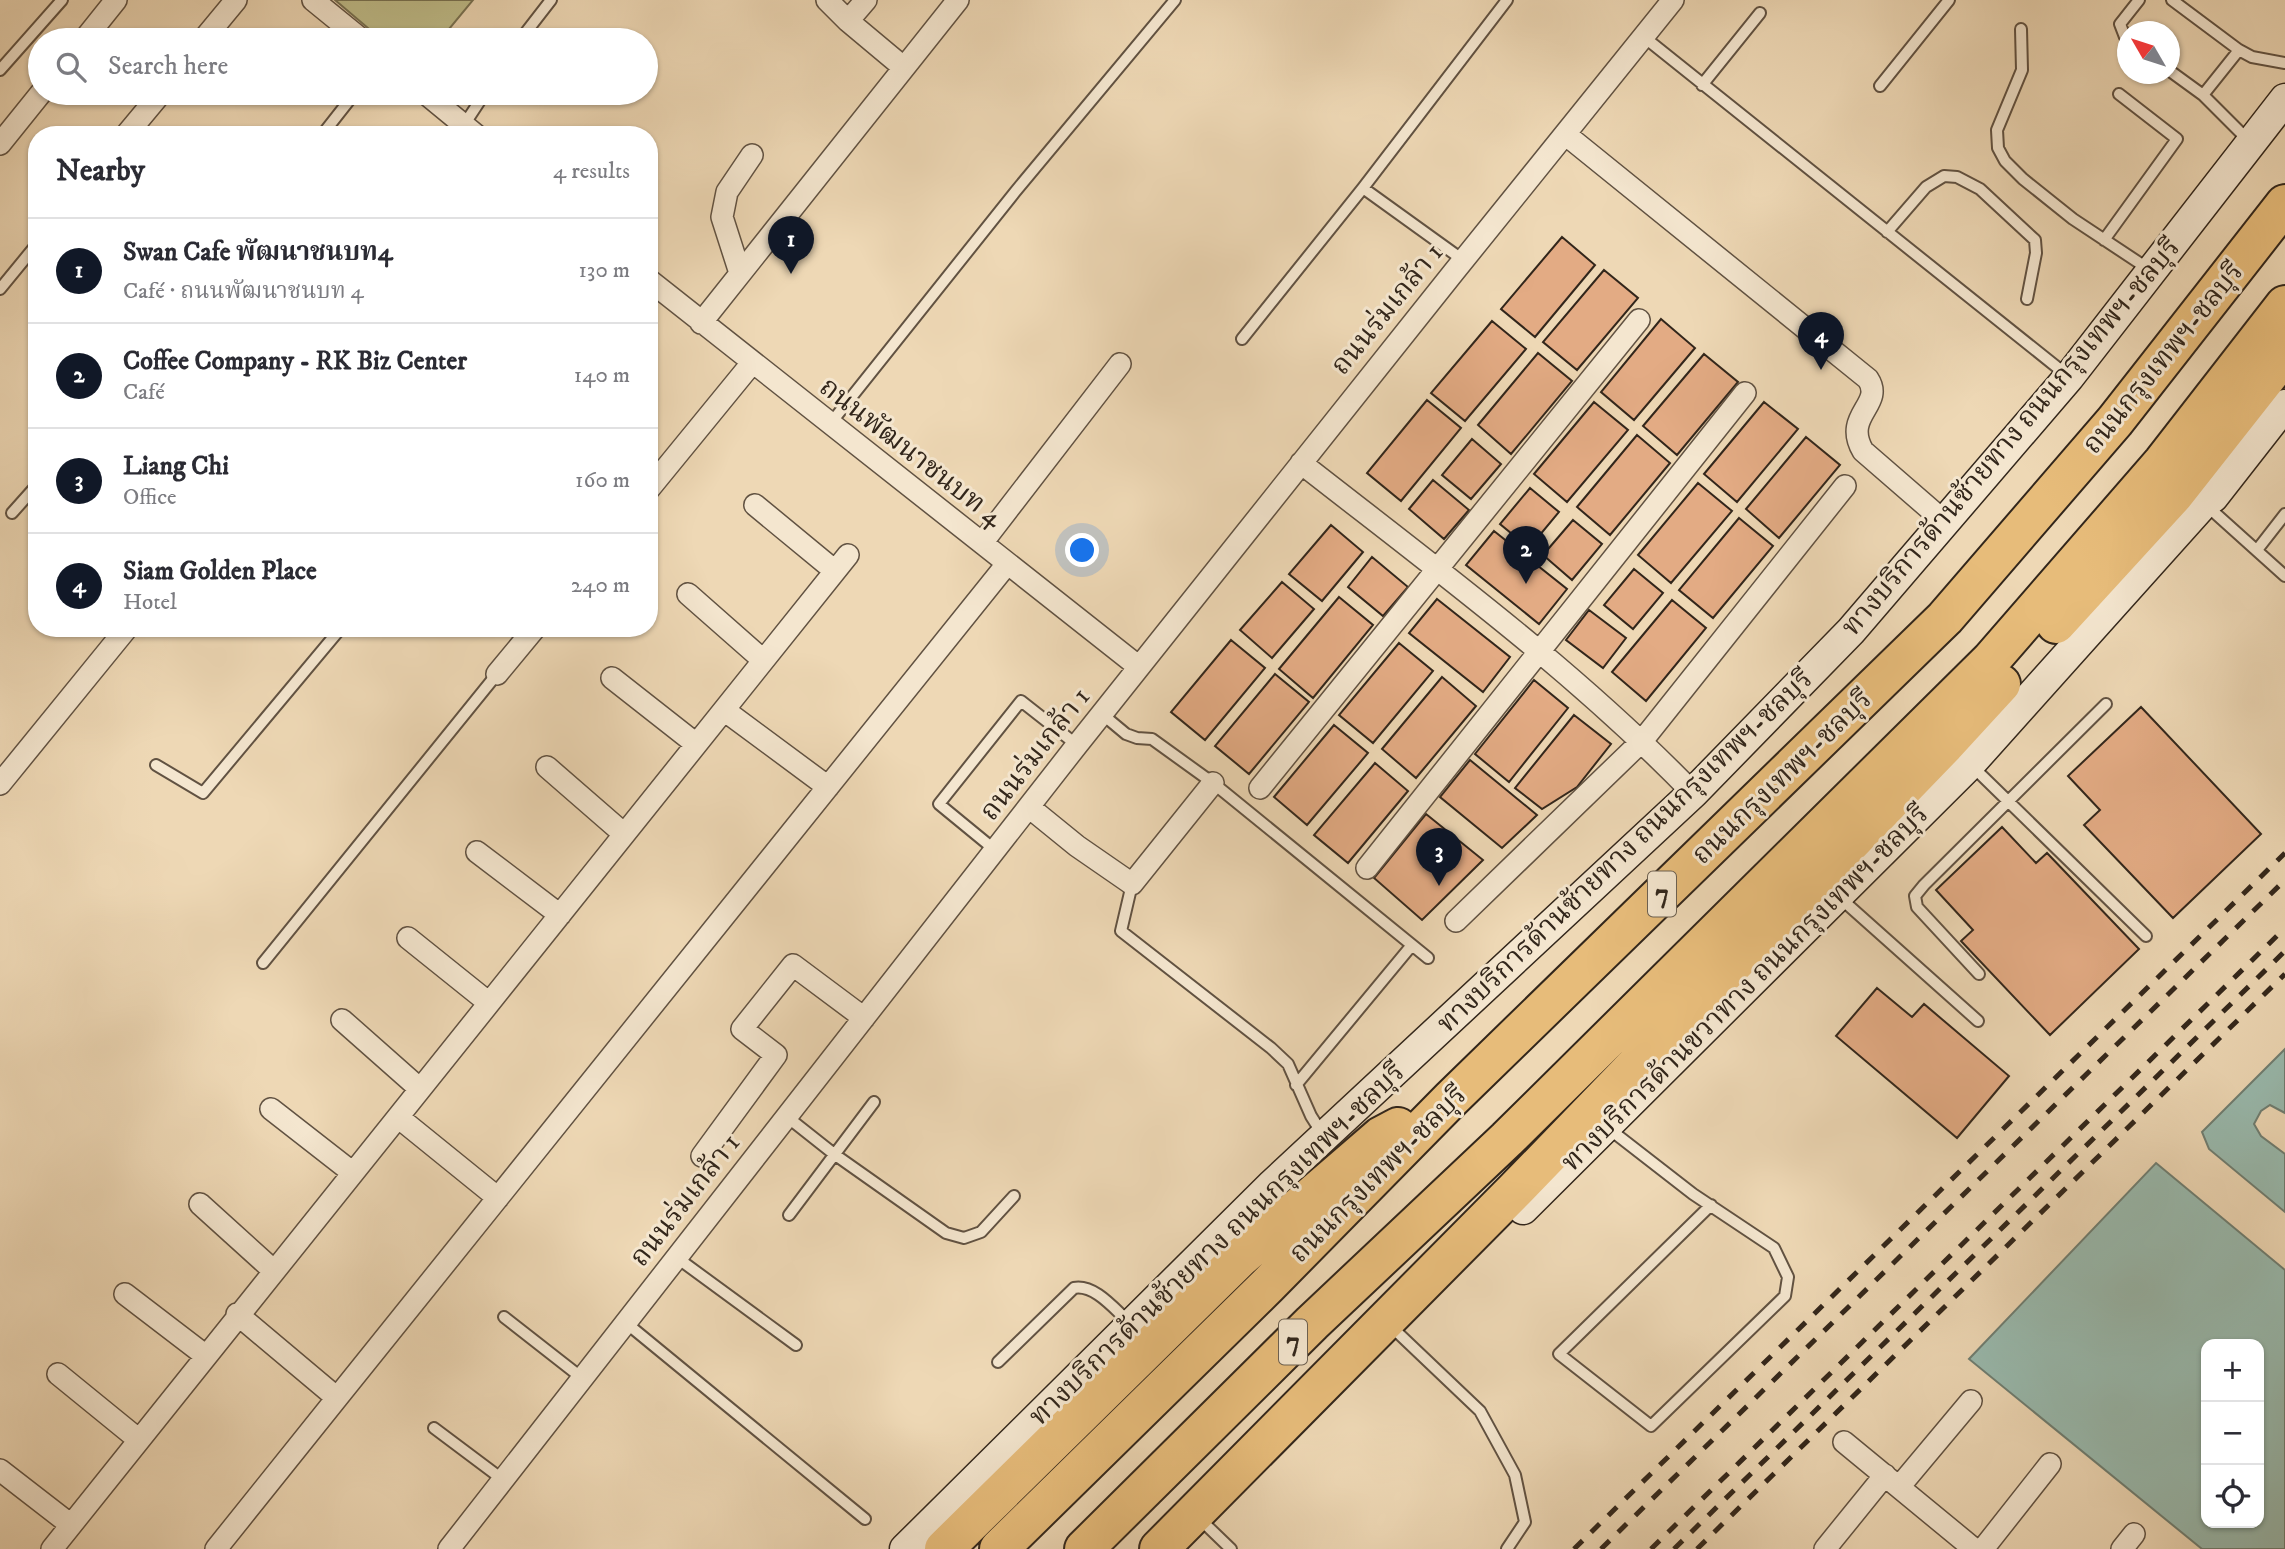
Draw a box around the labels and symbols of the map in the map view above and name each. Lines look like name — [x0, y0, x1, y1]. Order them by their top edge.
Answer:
north arrow — [2117, 21, 2180, 84]
pin: 1 — [768, 216, 814, 274]
street label: ทางบริการด้านซ้ายทาง ถนนกรุงเทพฯ-ชลบุรี — [1834, 231, 2188, 643]
street label: ถนนร่มเกล้า 1 — [1323, 236, 1451, 382]
street label: ถนนกรุงเทพฯ-ชลบุรี — [2075, 255, 2251, 461]
pin: 4 — [1798, 312, 1844, 370]
street label: ถนนพัฒนาชนบท 4 — [812, 369, 1011, 535]
pin: 2 — [1503, 526, 1549, 584]
your location — [1065, 533, 1099, 567]
street label: ทางบริการด้านซ้ายทาง ถนนกรุงเทพฯ-ชลบุรี — [1430, 662, 1820, 1040]
street label: ถนนร่มเกล้า 1 — [972, 680, 1098, 828]
street label: ถนนกรุงเทพฯ-ชลบุรี — [1684, 682, 1880, 872]
street label: ทางบริการด้านขวาทาง ถนนกรุงเทพฯ-ชลบุรี — [1554, 797, 1936, 1179]
pin: 3 — [1416, 828, 1462, 886]
road number: 7 — [1648, 872, 1676, 916]
street label: ทางบริการด้านซ้ายทาง ถนนกรุงเทพฯ-ชลบุรี — [1022, 1055, 1412, 1433]
street label: ถนนกรุงเทพฯ-ชลบุรี — [1282, 1078, 1474, 1270]
street label: ถนนร่มเกล้า 1 — [622, 1126, 748, 1274]
road number: 7 — [1279, 1320, 1307, 1364]

